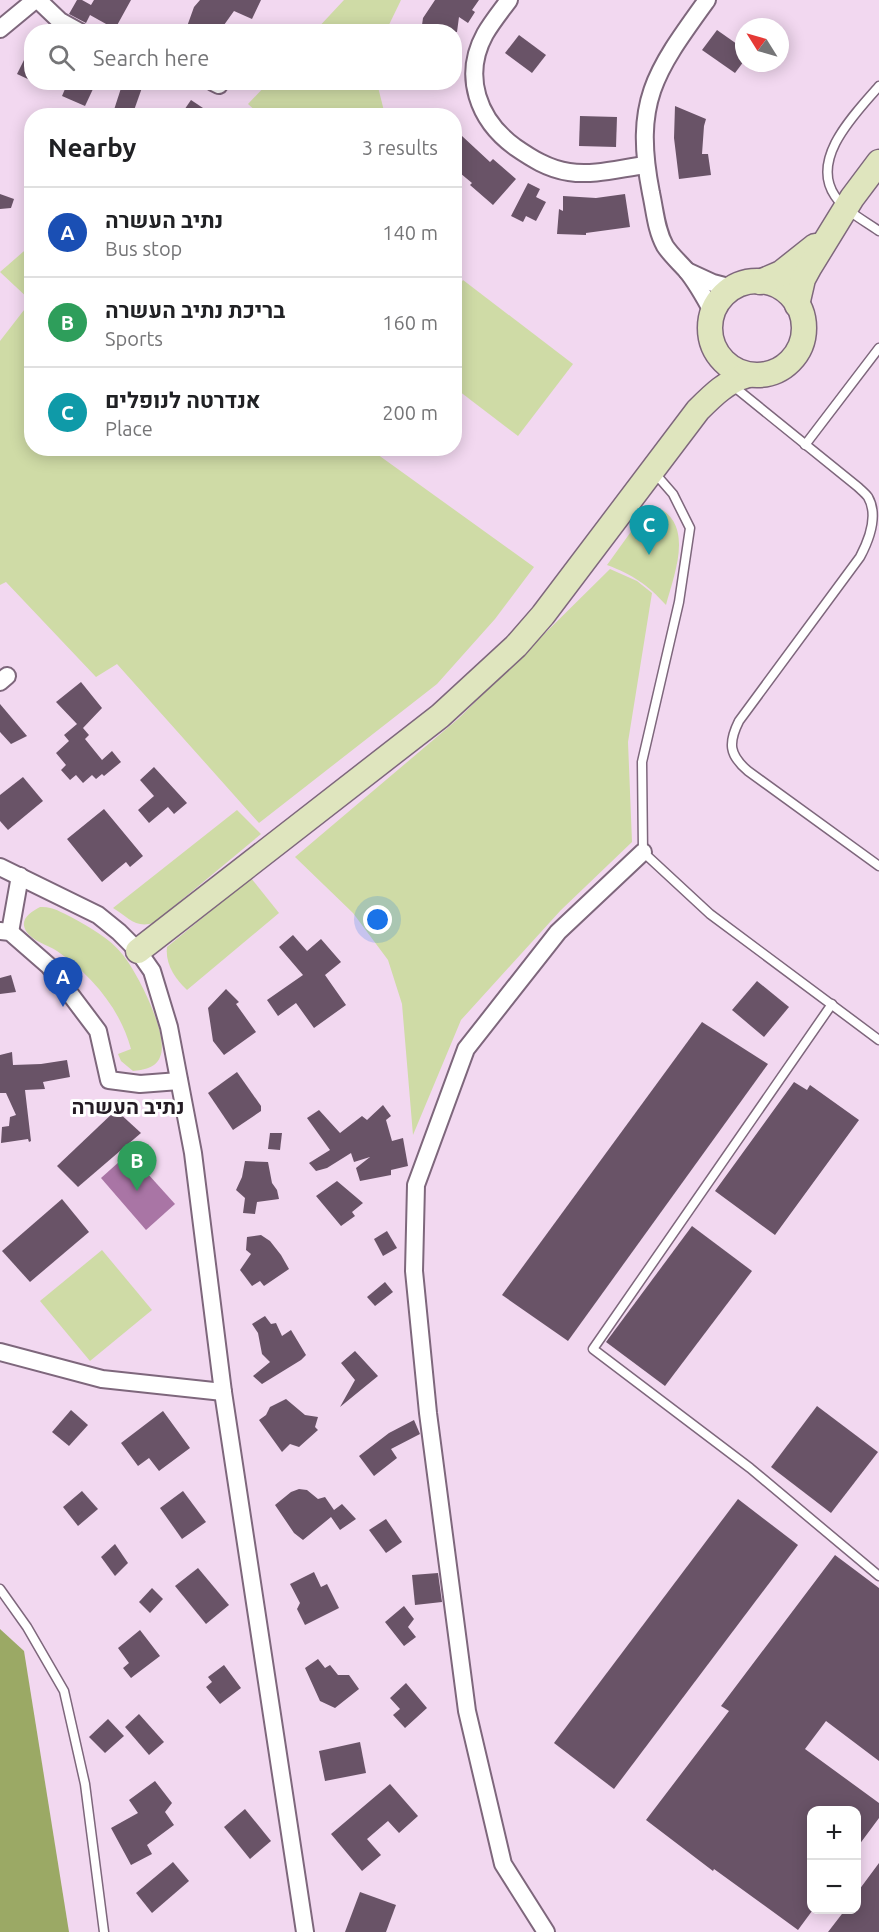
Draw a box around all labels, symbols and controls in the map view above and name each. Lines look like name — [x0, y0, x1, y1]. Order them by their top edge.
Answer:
north arrow — [735, 18, 789, 72]
search box — [24, 24, 462, 90]
icon: search — [45, 41, 78, 74]
text: Search here — [93, 45, 209, 70]
text: Nearby — [48, 133, 136, 162]
text: 3 results — [362, 136, 438, 159]
text: נתיב העשרה — [105, 207, 223, 232]
text: A — [60, 221, 75, 244]
text: 140 m — [382, 221, 438, 244]
text: Bus stop — [105, 237, 182, 260]
text: בריכת נתיב העשרה — [105, 297, 285, 322]
text: B — [61, 311, 74, 334]
text: 160 m — [382, 311, 438, 334]
text: Sports — [105, 327, 163, 350]
text: אנדרטה לנופלים — [105, 387, 261, 412]
text: C — [61, 401, 74, 424]
text: 200 m — [382, 401, 438, 424]
text: Place — [105, 417, 153, 440]
pin: C — [630, 506, 668, 555]
your location — [363, 905, 392, 934]
pin: A — [44, 958, 82, 1007]
district label: נתיב העשרה — [72, 1094, 184, 1118]
pin: B — [118, 1142, 156, 1191]
map controls — [807, 1806, 861, 1914]
button: + — [807, 1806, 861, 1860]
button: − — [807, 1860, 861, 1914]

